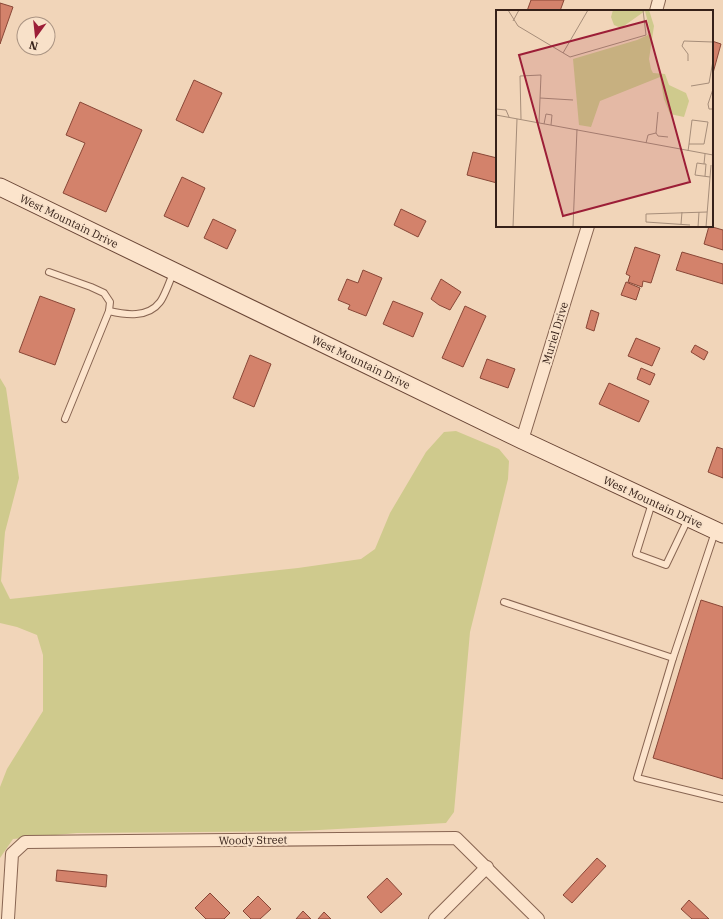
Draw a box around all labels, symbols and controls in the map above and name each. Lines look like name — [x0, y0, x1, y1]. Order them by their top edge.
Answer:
inset map — [496, 10, 713, 227]
north arrow — [16, 16, 56, 56]
text: N — [27, 38, 39, 54]
street label: West Mountain Drive — [17, 191, 121, 251]
street label: Muriel Drive — [539, 300, 571, 366]
street label: West Mountain Drive — [309, 332, 413, 392]
street label: West Mountain Drive — [601, 473, 705, 531]
street label: Woody Street — [218, 832, 288, 848]

